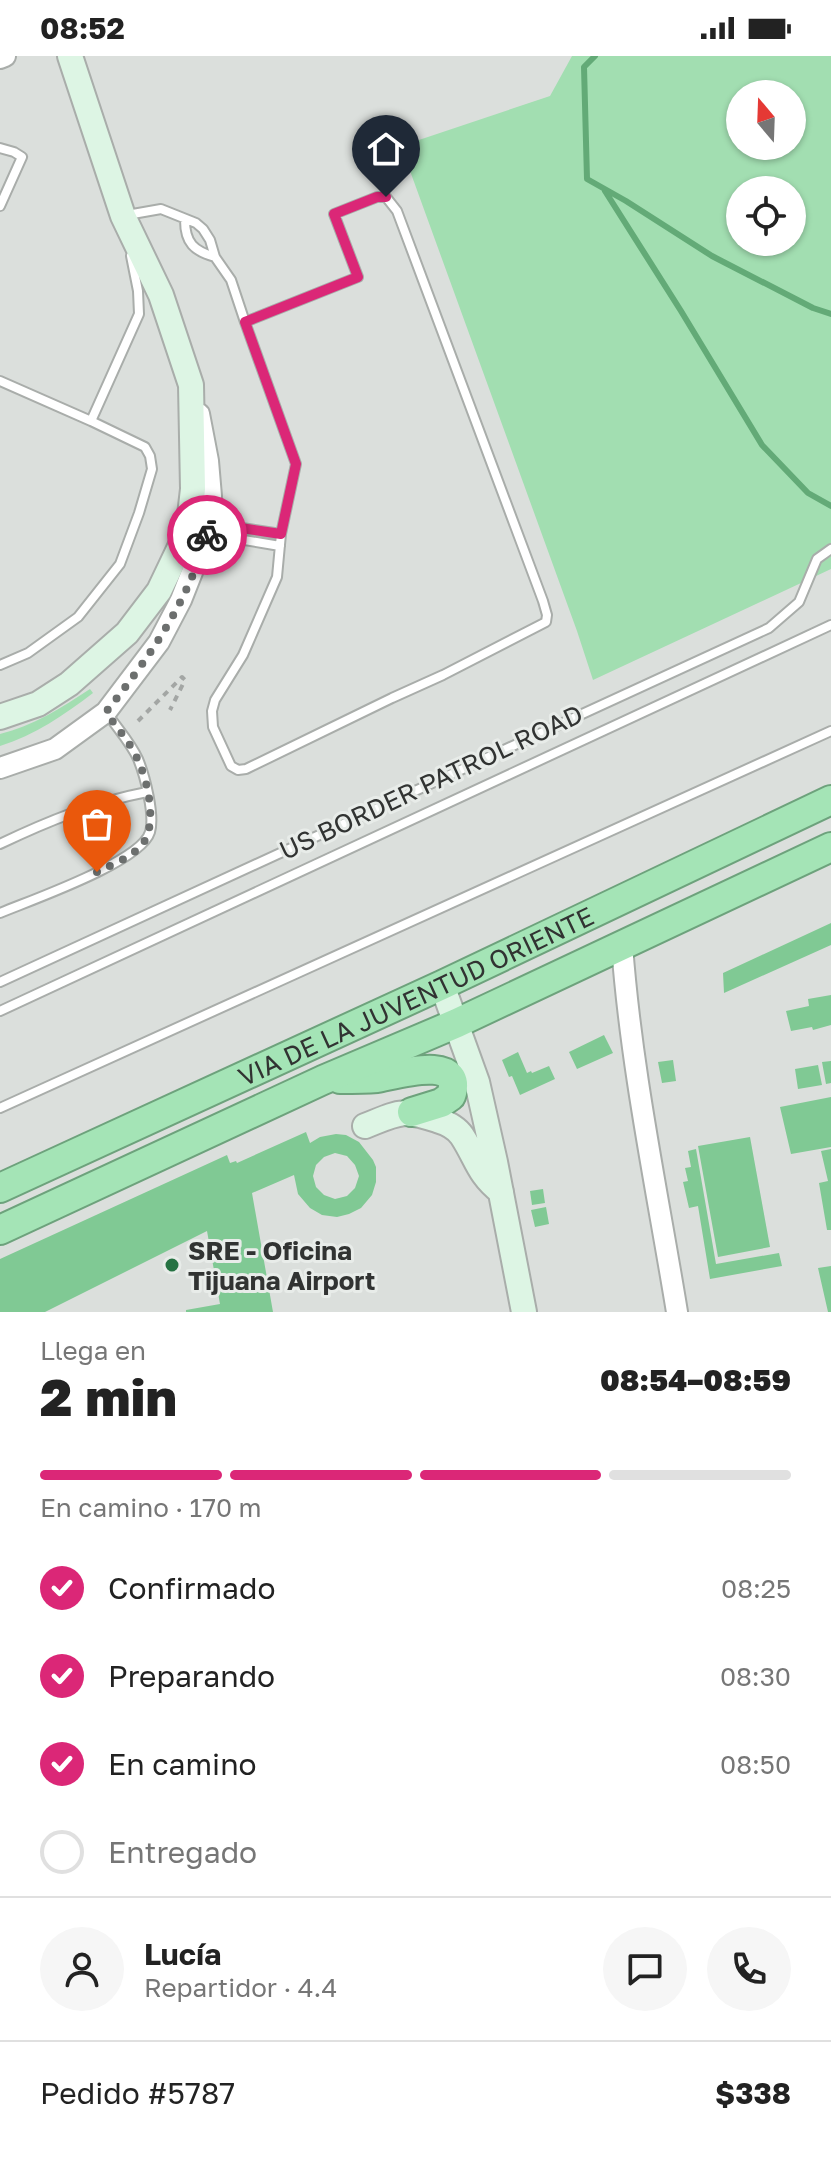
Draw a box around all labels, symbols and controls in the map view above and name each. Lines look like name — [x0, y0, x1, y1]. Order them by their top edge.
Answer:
text: 08:52 — [40, 10, 125, 46]
north arrow — [726, 80, 806, 160]
map controls — [726, 80, 806, 256]
pin — [352, 115, 420, 197]
icon: home — [364, 127, 408, 171]
button: locate — [726, 176, 806, 256]
courier — [167, 495, 247, 575]
icon: bike — [185, 513, 229, 557]
street label: US BORDER PATROL ROAD — [274, 698, 588, 866]
pin — [63, 790, 131, 872]
icon: bag — [75, 802, 119, 846]
street label: VIA DE LA JUVENTUD ORIENTE — [233, 900, 599, 1092]
place label: SRE - Oficina Tijuana Airport — [188, 1235, 375, 1296]
marker: SRE - Oficina Tijuana Airport — [163, 1256, 181, 1274]
text: Llega en — [40, 1335, 146, 1366]
text: 08:54–08:59 — [600, 1362, 791, 1398]
text: 2 min — [40, 1365, 177, 1427]
text: En camino · 170 m — [40, 1492, 262, 1523]
icon: check — [40, 1566, 84, 1610]
text: Confirmado — [108, 1570, 276, 1606]
text: 08:25 — [721, 1573, 791, 1604]
icon: check — [40, 1654, 84, 1698]
text: Preparando — [108, 1658, 275, 1694]
text: 08:30 — [720, 1661, 791, 1692]
icon: check — [40, 1742, 84, 1786]
text: En camino — [108, 1746, 257, 1782]
text: 08:50 — [720, 1749, 791, 1780]
text: Entregado — [108, 1834, 257, 1870]
button: person — [40, 1927, 124, 2011]
button: chat — [603, 1927, 687, 2011]
button: phone — [707, 1927, 791, 2011]
text: Lucía — [144, 1936, 222, 1972]
text: Repartidor · 4.4 — [144, 1972, 337, 2003]
text: Pedido #5787 — [40, 2075, 235, 2111]
text: $338 — [715, 2075, 791, 2111]

